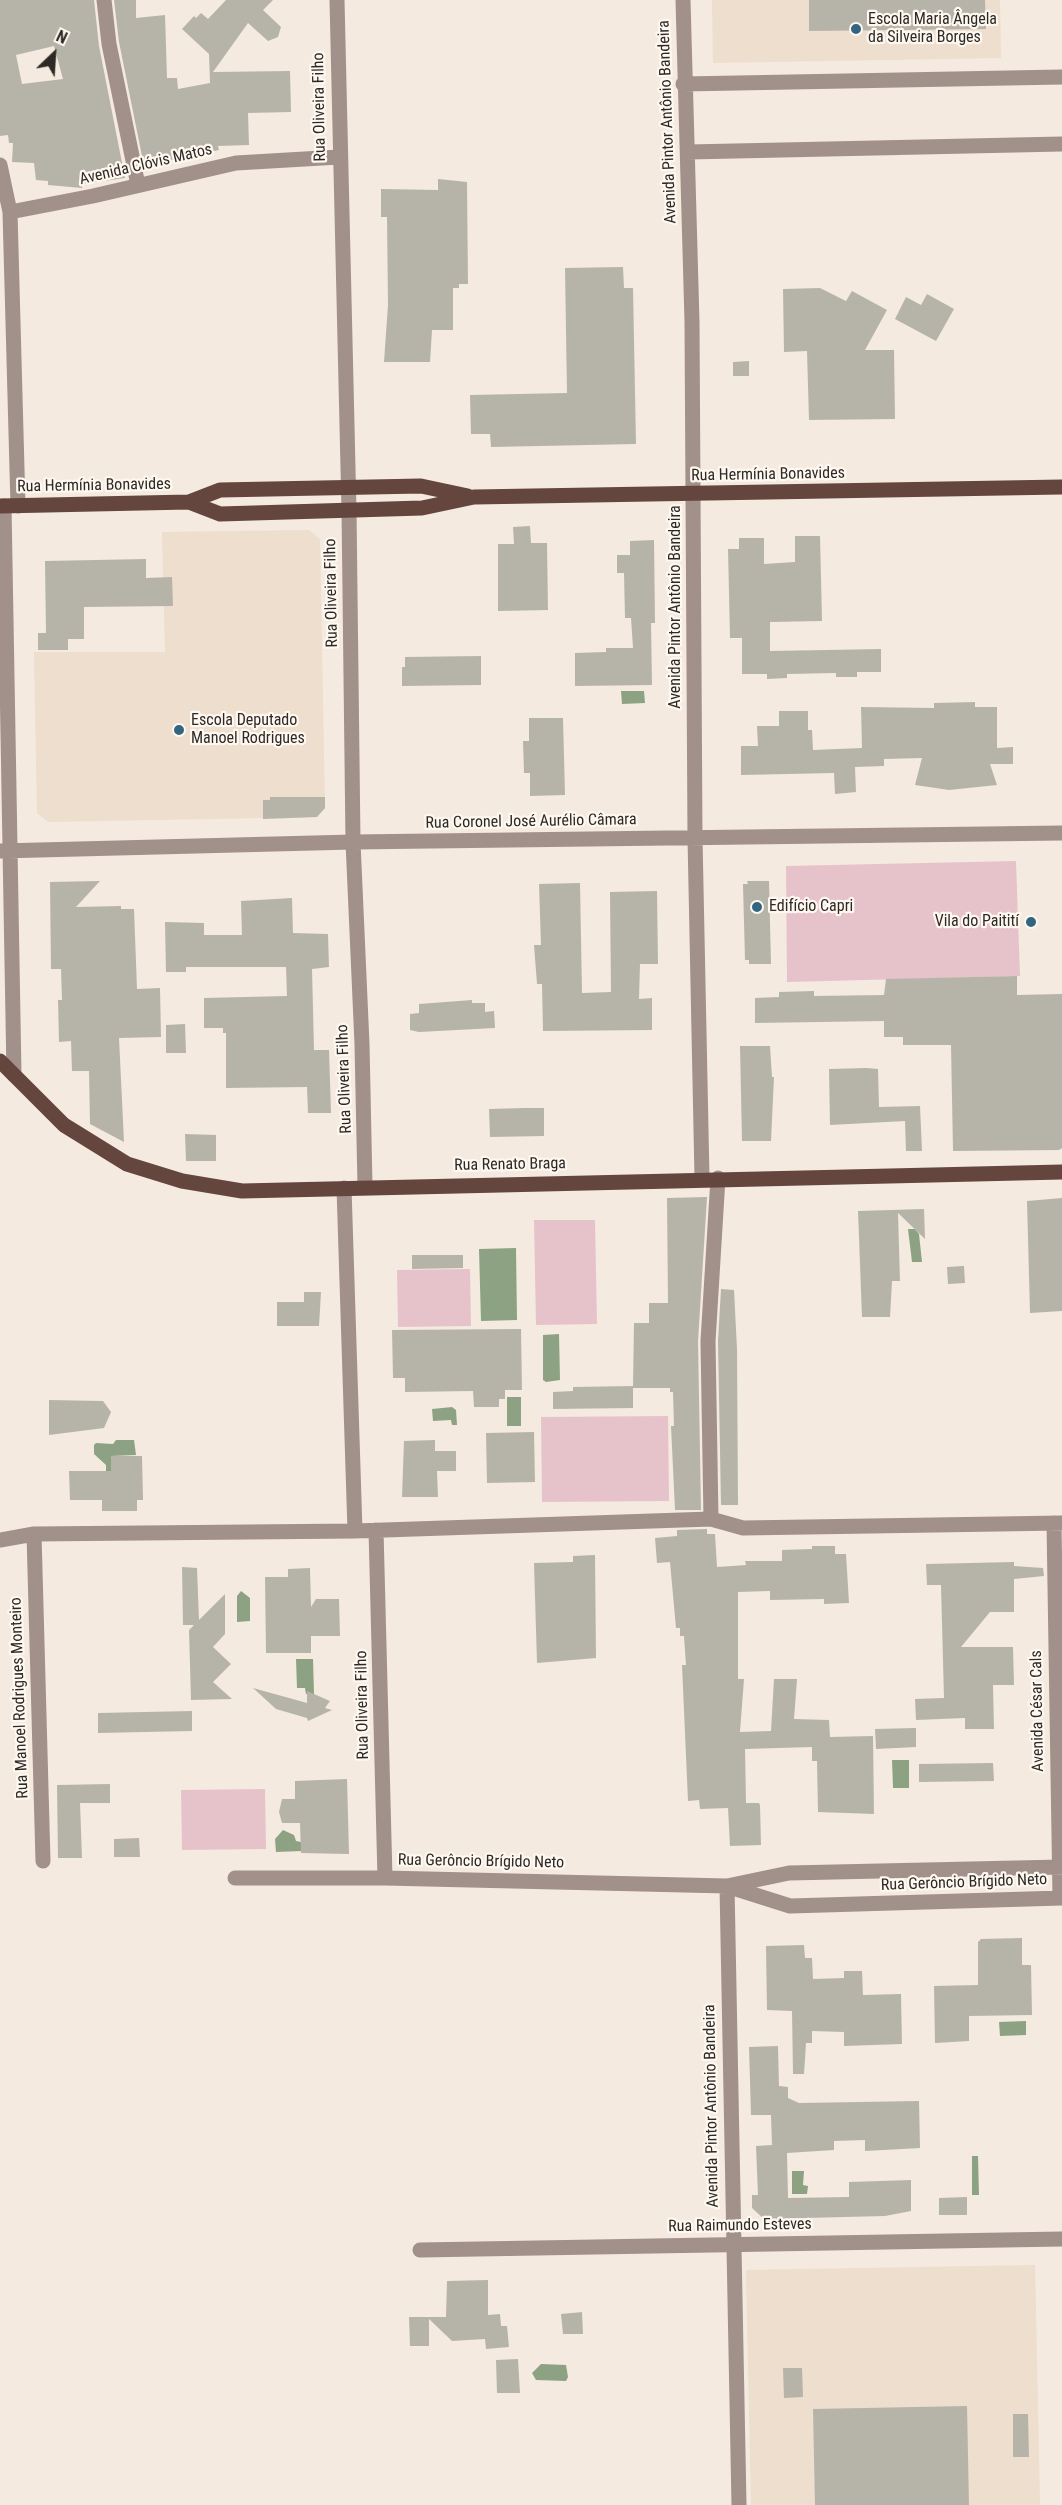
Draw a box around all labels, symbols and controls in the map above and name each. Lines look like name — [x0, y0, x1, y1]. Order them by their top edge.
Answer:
place label: Escola Maria Ângela da Silveira Borges — [868, 10, 997, 48]
street label: Avenida Pintor Antônio Bandeira — [655, 20, 681, 224]
marker: Escola Maria Ângela da Silveira Borges — [849, 22, 863, 36]
north arrow — [24, 24, 84, 84]
text: N — [53, 27, 70, 48]
street label: Rua Oliveira Filho — [309, 52, 331, 162]
street label: Avenida Clóvis Matos — [78, 140, 214, 190]
street label: Rua Hermínia Bonavides — [691, 464, 845, 486]
street label: Rua Hermínia Bonavides — [17, 475, 171, 497]
street label: Avenida Pintor Antônio Bandeira — [666, 505, 686, 709]
street label: Rua Oliveira Filho — [321, 538, 343, 648]
place label: Escola Deputado Manoel Rodrigues — [191, 711, 305, 749]
marker: Escola Deputado Manoel Rodrigues — [172, 723, 186, 737]
street label: Rua Coronel José Aurélio Câmara — [425, 811, 637, 833]
place label: Edifício Capri — [769, 897, 853, 917]
marker: Edifício Capri — [750, 900, 764, 914]
place label: Vila do Paitití — [935, 912, 1019, 932]
marker: Vila do Paitití — [1024, 915, 1038, 929]
street label: Rua Oliveira Filho — [334, 1024, 356, 1134]
street label: Rua Renato Braga — [454, 1154, 566, 1176]
street label: Rua Manoel Rodrigues Monteiro — [7, 1597, 33, 1799]
street label: Rua Oliveira Filho — [352, 1650, 374, 1760]
street label: Avenida César Cals — [1027, 1650, 1049, 1772]
street label: Rua Gerôncio Brígido Neto — [398, 1851, 564, 1873]
street label: Rua Gerôncio Brígido Neto — [881, 1871, 1047, 1895]
street label: Avenida Pintor Antônio Bandeira — [701, 2004, 723, 2208]
street label: Rua Raimundo Esteves — [668, 2215, 812, 2237]

